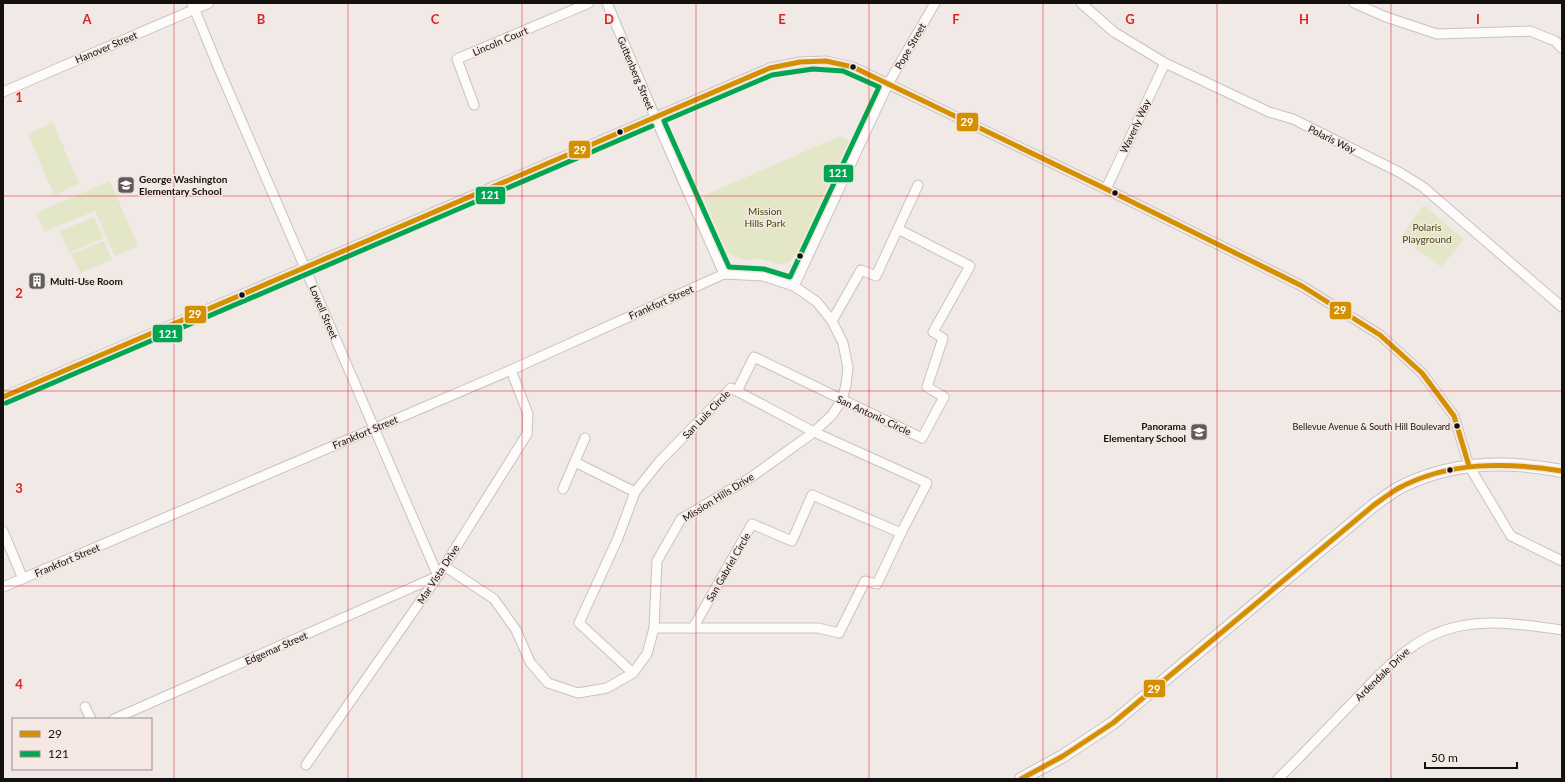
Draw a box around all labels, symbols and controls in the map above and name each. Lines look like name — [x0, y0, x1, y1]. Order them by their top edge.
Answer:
text: A — [81, 11, 92, 27]
text: B — [257, 11, 266, 27]
text: C — [431, 11, 440, 27]
text: D — [604, 11, 614, 27]
text: E — [778, 11, 786, 27]
text: F — [952, 11, 960, 27]
text: G — [1125, 11, 1135, 27]
text: H — [1299, 11, 1309, 27]
text: I — [1476, 11, 1480, 27]
street label: Pope Street — [892, 20, 928, 71]
street label: Lincoln Court — [470, 24, 530, 58]
street label: Hanover Street — [73, 28, 139, 65]
street label: Guttenberg Street — [615, 34, 657, 112]
unlabelled marker — [848, 62, 858, 72]
text: 1 — [15, 89, 23, 105]
street label: Waverly Way — [1117, 96, 1153, 155]
line badge: 29 — [956, 112, 979, 132]
text: 29 — [961, 115, 973, 128]
street label: Polaris Way — [1306, 122, 1358, 156]
unlabelled marker — [615, 127, 625, 137]
line badge: 29 — [568, 140, 591, 159]
text: 29 — [574, 143, 586, 156]
line badge: 121 — [823, 164, 854, 183]
text: 121 — [828, 166, 848, 179]
place label: George Washington Elementary School — [139, 173, 228, 197]
school or university icon: George Washington Elementary School — [116, 175, 136, 195]
line badge: 121 — [475, 186, 506, 205]
text: 121 — [480, 188, 500, 201]
unlabelled marker — [1110, 188, 1120, 198]
park label: Mission Hills Park — [744, 205, 786, 229]
park label: Polaris Playground — [1402, 221, 1452, 245]
unlabelled marker — [795, 251, 805, 261]
building icon: Multi-Use Room — [27, 271, 47, 291]
place label: Multi-Use Room — [50, 275, 123, 287]
street label: Frankfort Street — [627, 282, 696, 322]
street label: Lowell Street — [307, 283, 341, 341]
text: 2 — [15, 285, 23, 301]
unlabelled marker — [237, 290, 247, 300]
line badge: 29 — [1329, 301, 1352, 320]
text: 29 — [1334, 303, 1346, 316]
line badge: 29 — [184, 305, 207, 324]
text: 29 — [189, 307, 201, 320]
line badge: 121 — [152, 324, 183, 343]
text: 121 — [158, 327, 178, 340]
street label: San Luis Circle — [680, 387, 732, 441]
street label: San Antonio Circle — [835, 392, 913, 438]
street label: Frankfort Street — [331, 413, 400, 451]
place label: Panorama Elementary School — [1103, 420, 1186, 444]
place label: Bellevue Avenue & South Hill Boulevard — [1293, 421, 1450, 432]
marker: Bellevue Avenue & South Hill Boulevard — [1452, 421, 1462, 431]
school or university icon: Panorama Elementary School — [1189, 422, 1209, 442]
unlabelled marker — [1445, 465, 1455, 475]
street label: Mission Hills Drive — [680, 470, 756, 524]
text: 3 — [15, 480, 23, 496]
street label: San Gabriel Circle — [703, 530, 753, 604]
street label: Frankfort Street — [33, 541, 102, 579]
street label: Mar Vista Drive — [414, 542, 462, 606]
street label: Edgemar Street — [243, 629, 309, 667]
street label: Ardendale Drive — [1352, 645, 1412, 703]
text: 4 — [15, 676, 23, 692]
line badge: 29 — [1143, 679, 1166, 698]
text: 29 — [1148, 682, 1160, 695]
legend — [12, 718, 152, 770]
text: 29 — [48, 726, 62, 741]
scale bar — [1425, 744, 1517, 770]
text: 121 — [48, 746, 69, 761]
text: 50 m — [1431, 750, 1458, 765]

